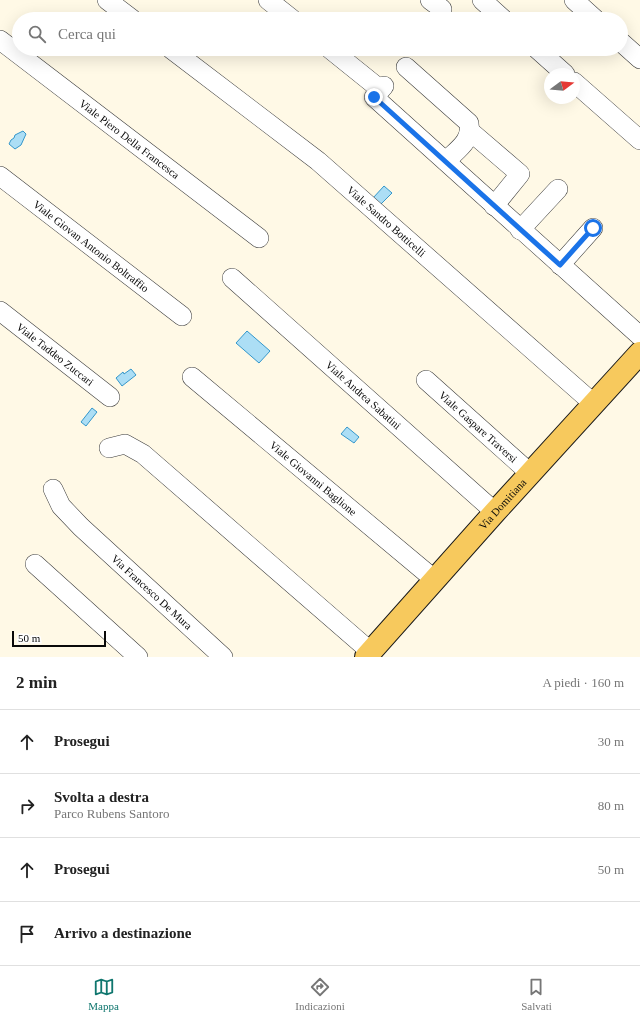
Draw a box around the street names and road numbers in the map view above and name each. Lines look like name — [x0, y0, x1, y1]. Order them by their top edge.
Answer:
street label: Viale Piero Della Francesca — [77, 97, 182, 181]
street label: Viale Sandro Botticelli — [345, 183, 428, 259]
street label: Viale Giovan Antonio Boltraffio — [31, 198, 152, 295]
street label: Viale Taddeo Zuccari — [14, 320, 96, 388]
street label: Viale Andrea Sabatini — [323, 358, 404, 432]
street label: Viale Gaspare Traversi — [437, 389, 520, 465]
street label: Viale Giovanni Baglione — [267, 439, 359, 518]
street label: Via Domitiana — [476, 476, 529, 532]
street label: Via Francesco De Mura — [109, 552, 195, 632]

